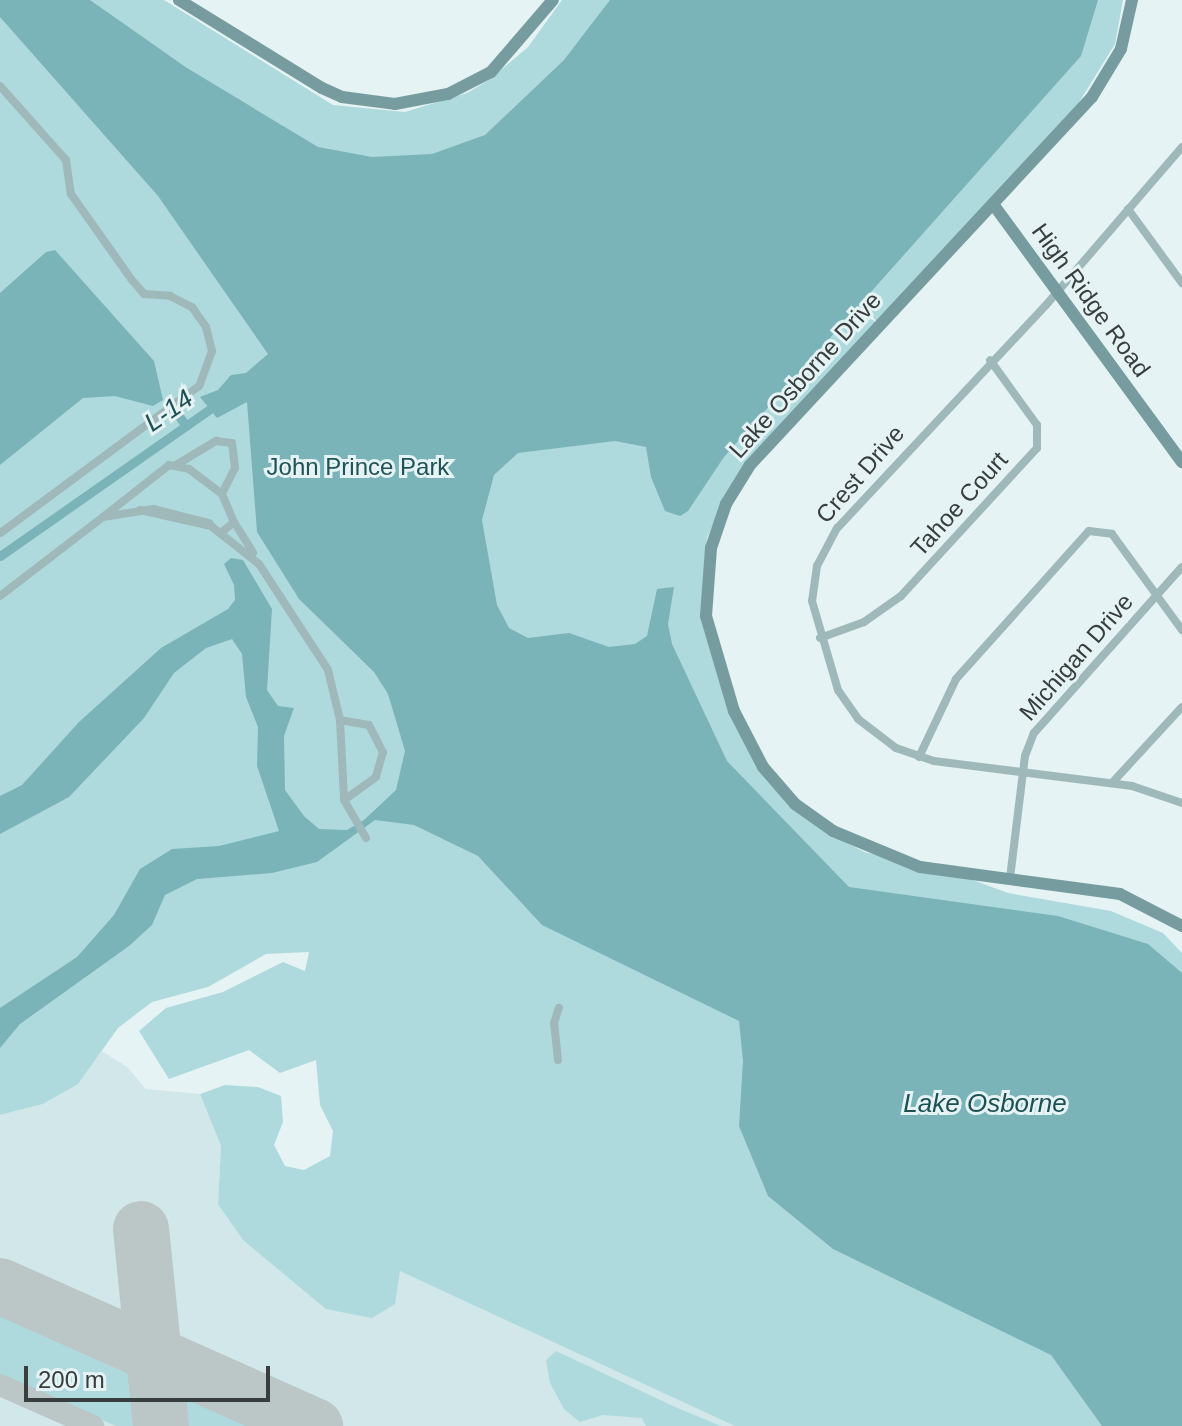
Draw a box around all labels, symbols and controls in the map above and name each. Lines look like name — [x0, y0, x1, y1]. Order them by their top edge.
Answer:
street label: High Ridge Road — [1026, 218, 1156, 382]
street label: Lake Osborne Drive — [723, 286, 887, 464]
water label: L-14 — [139, 383, 199, 439]
street label: Crest Drive — [810, 419, 910, 529]
street label: Tahoe Court — [905, 446, 1013, 562]
park label: John Prince Park — [267, 453, 449, 481]
street label: Michigan Drive — [1013, 588, 1139, 726]
water label: Lake Osborne — [903, 1088, 1067, 1120]
scale bar — [28, 1350, 274, 1400]
text: 200 m — [38, 1366, 105, 1393]

